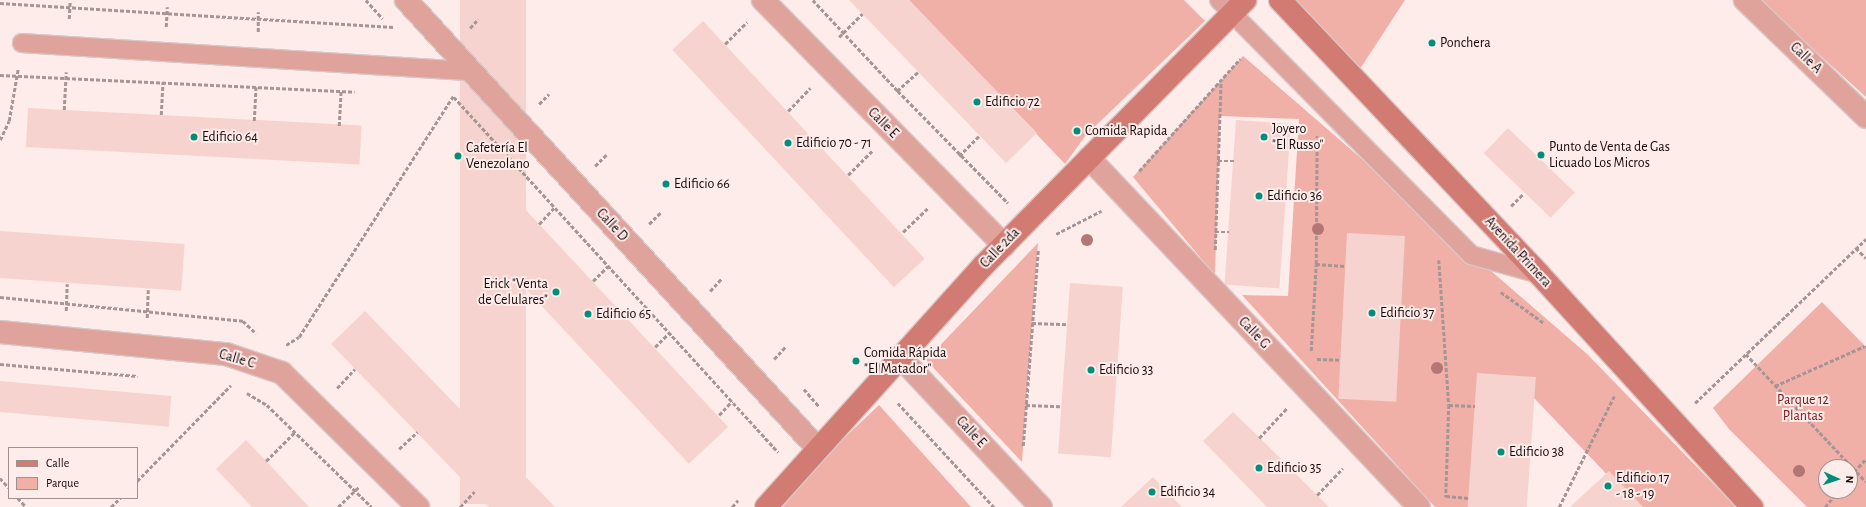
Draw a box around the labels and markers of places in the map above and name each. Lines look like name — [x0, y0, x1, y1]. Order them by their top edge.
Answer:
place label: Ponchera — [1440, 35, 1491, 51]
marker: Ponchera — [1427, 38, 1437, 48]
place label: Edificio 72 — [985, 94, 1040, 110]
marker: Edificio 72 — [972, 97, 982, 107]
place label: Joyero "El Russo" — [1272, 121, 1323, 154]
place label: Comida Rapida — [1085, 123, 1168, 139]
marker: Comida Rapida — [1072, 126, 1082, 136]
place label: Edificio 64 — [202, 129, 258, 145]
marker: Edificio 64 — [189, 132, 199, 142]
marker: Joyero "El Russo" — [1259, 132, 1269, 142]
place label: Edificio 70 - 71 — [796, 135, 872, 151]
marker: Edificio 70 - 71 — [783, 138, 793, 148]
place label: Punto de Venta de Gas Licuado Los Micros — [1549, 139, 1670, 172]
place label: Cafetería El Venezolano — [466, 140, 530, 172]
marker: Punto de Venta de Gas Licuado Los Micros — [1536, 150, 1546, 160]
marker: Cafetería El Venezolano — [453, 151, 463, 161]
place label: Edificio 66 — [674, 176, 730, 192]
marker: Edificio 66 — [661, 179, 671, 189]
place label: Edificio 36 — [1267, 188, 1322, 204]
marker: Edificio 36 — [1254, 191, 1264, 201]
place label: Erick "Venta de Celulares" — [478, 276, 548, 308]
marker: Erick "Venta de Celulares" — [551, 287, 561, 297]
place label: Edificio 37 — [1380, 305, 1434, 321]
place label: Edificio 65 — [596, 306, 651, 322]
marker: Edificio 37 — [1367, 308, 1377, 318]
marker: Edificio 65 — [583, 309, 593, 319]
place label: Comida Rápida "El Matador" — [864, 345, 947, 378]
marker: Comida Rápida "El Matador" — [851, 356, 861, 366]
place label: Edificio 33 — [1099, 362, 1153, 378]
marker: Edificio 33 — [1086, 365, 1096, 375]
place label: Edificio 38 — [1509, 444, 1564, 460]
marker: Edificio 38 — [1496, 447, 1506, 457]
place label: Edificio 35 — [1267, 460, 1321, 476]
marker: Edificio 35 — [1254, 463, 1264, 473]
place label: Edificio 17 - 18 - 19 — [1616, 470, 1669, 502]
marker: Edificio 17 - 18 - 19 — [1603, 481, 1613, 491]
place label: Edificio 34 — [1160, 484, 1215, 500]
marker: Edificio 34 — [1147, 487, 1157, 497]

